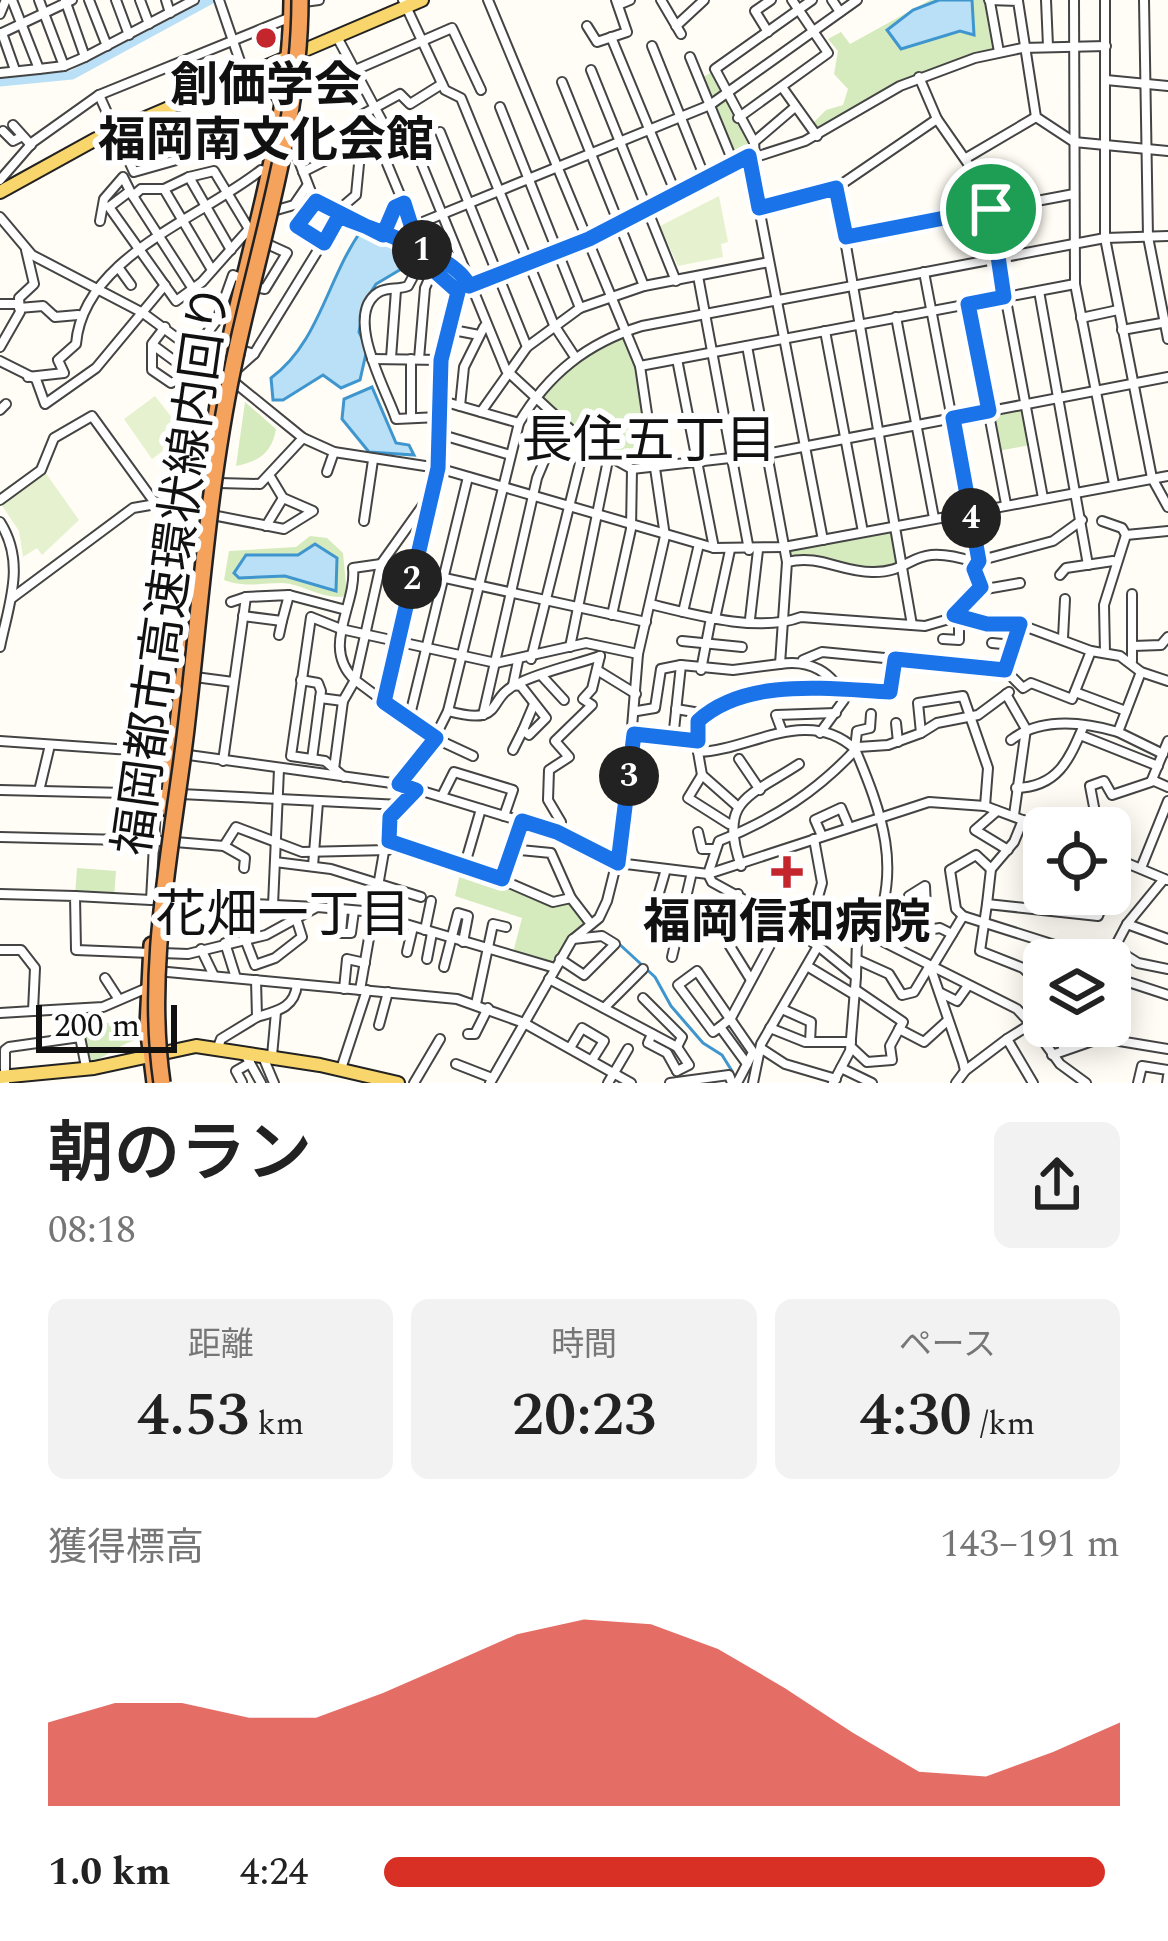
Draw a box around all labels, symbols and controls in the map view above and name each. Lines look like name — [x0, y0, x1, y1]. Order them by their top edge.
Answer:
marker: 創価学会 福岡南文化会館 — [253, 25, 279, 51]
place label: 創価学会 福岡南文化会館 — [98, 50, 434, 178]
pin — [940, 158, 1042, 260]
icon: arrive — [958, 176, 1024, 242]
pin: 1 — [392, 220, 452, 280]
text: 1 — [413, 225, 431, 275]
street label: 福岡都市高速環状線内回り — [97, 280, 249, 860]
district label: 長住五丁目 — [521, 403, 777, 481]
pin: 4 — [941, 488, 1001, 548]
text: 4 — [962, 493, 980, 543]
pin: 2 — [382, 549, 442, 609]
text: 2 — [403, 554, 421, 604]
pin: 3 — [599, 746, 659, 806]
text: 3 — [620, 751, 638, 801]
map controls — [1023, 807, 1131, 1047]
button: locate — [1023, 807, 1131, 915]
marker: 福岡信和病院 — [771, 856, 803, 888]
district label: 花畑一丁目 — [155, 877, 411, 955]
place label: 福岡信和病院 — [643, 887, 931, 960]
button: layers — [1023, 939, 1131, 1047]
scale bar — [36, 999, 177, 1052]
text: 200 m — [54, 1001, 140, 1051]
text: 朝のラン — [48, 1105, 312, 1206]
button: share — [994, 1122, 1120, 1248]
text: 08:18 — [48, 1201, 136, 1260]
text: 距離 — [188, 1320, 254, 1370]
text: 時間 — [551, 1320, 617, 1370]
text: ペース — [899, 1320, 996, 1370]
text: 4.53 — [137, 1370, 249, 1462]
text: 20:23 — [512, 1370, 656, 1462]
text: 4:30 — [860, 1370, 972, 1462]
text: km — [249, 1399, 304, 1449]
text: /km — [972, 1399, 1035, 1449]
text: 143–191 m — [940, 1515, 1120, 1574]
text: 獲得標高 — [48, 1519, 204, 1578]
text: 1.0 km — [48, 1843, 171, 1902]
text: 4:24 — [240, 1843, 308, 1902]

